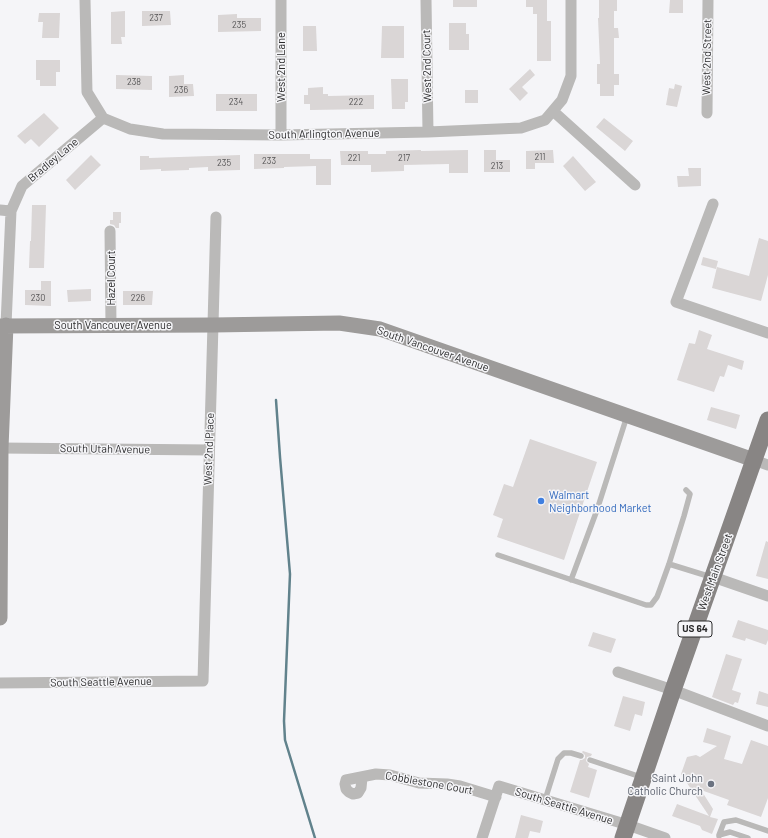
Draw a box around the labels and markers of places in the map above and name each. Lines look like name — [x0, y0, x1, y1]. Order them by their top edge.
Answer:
place label: Walmart Neighborhood Market — [549, 488, 651, 514]
marker: Walmart Neighborhood Market — [536, 496, 546, 506]
place label: Saint John Catholic Church — [628, 771, 703, 797]
marker: Saint John Catholic Church — [706, 779, 716, 789]

